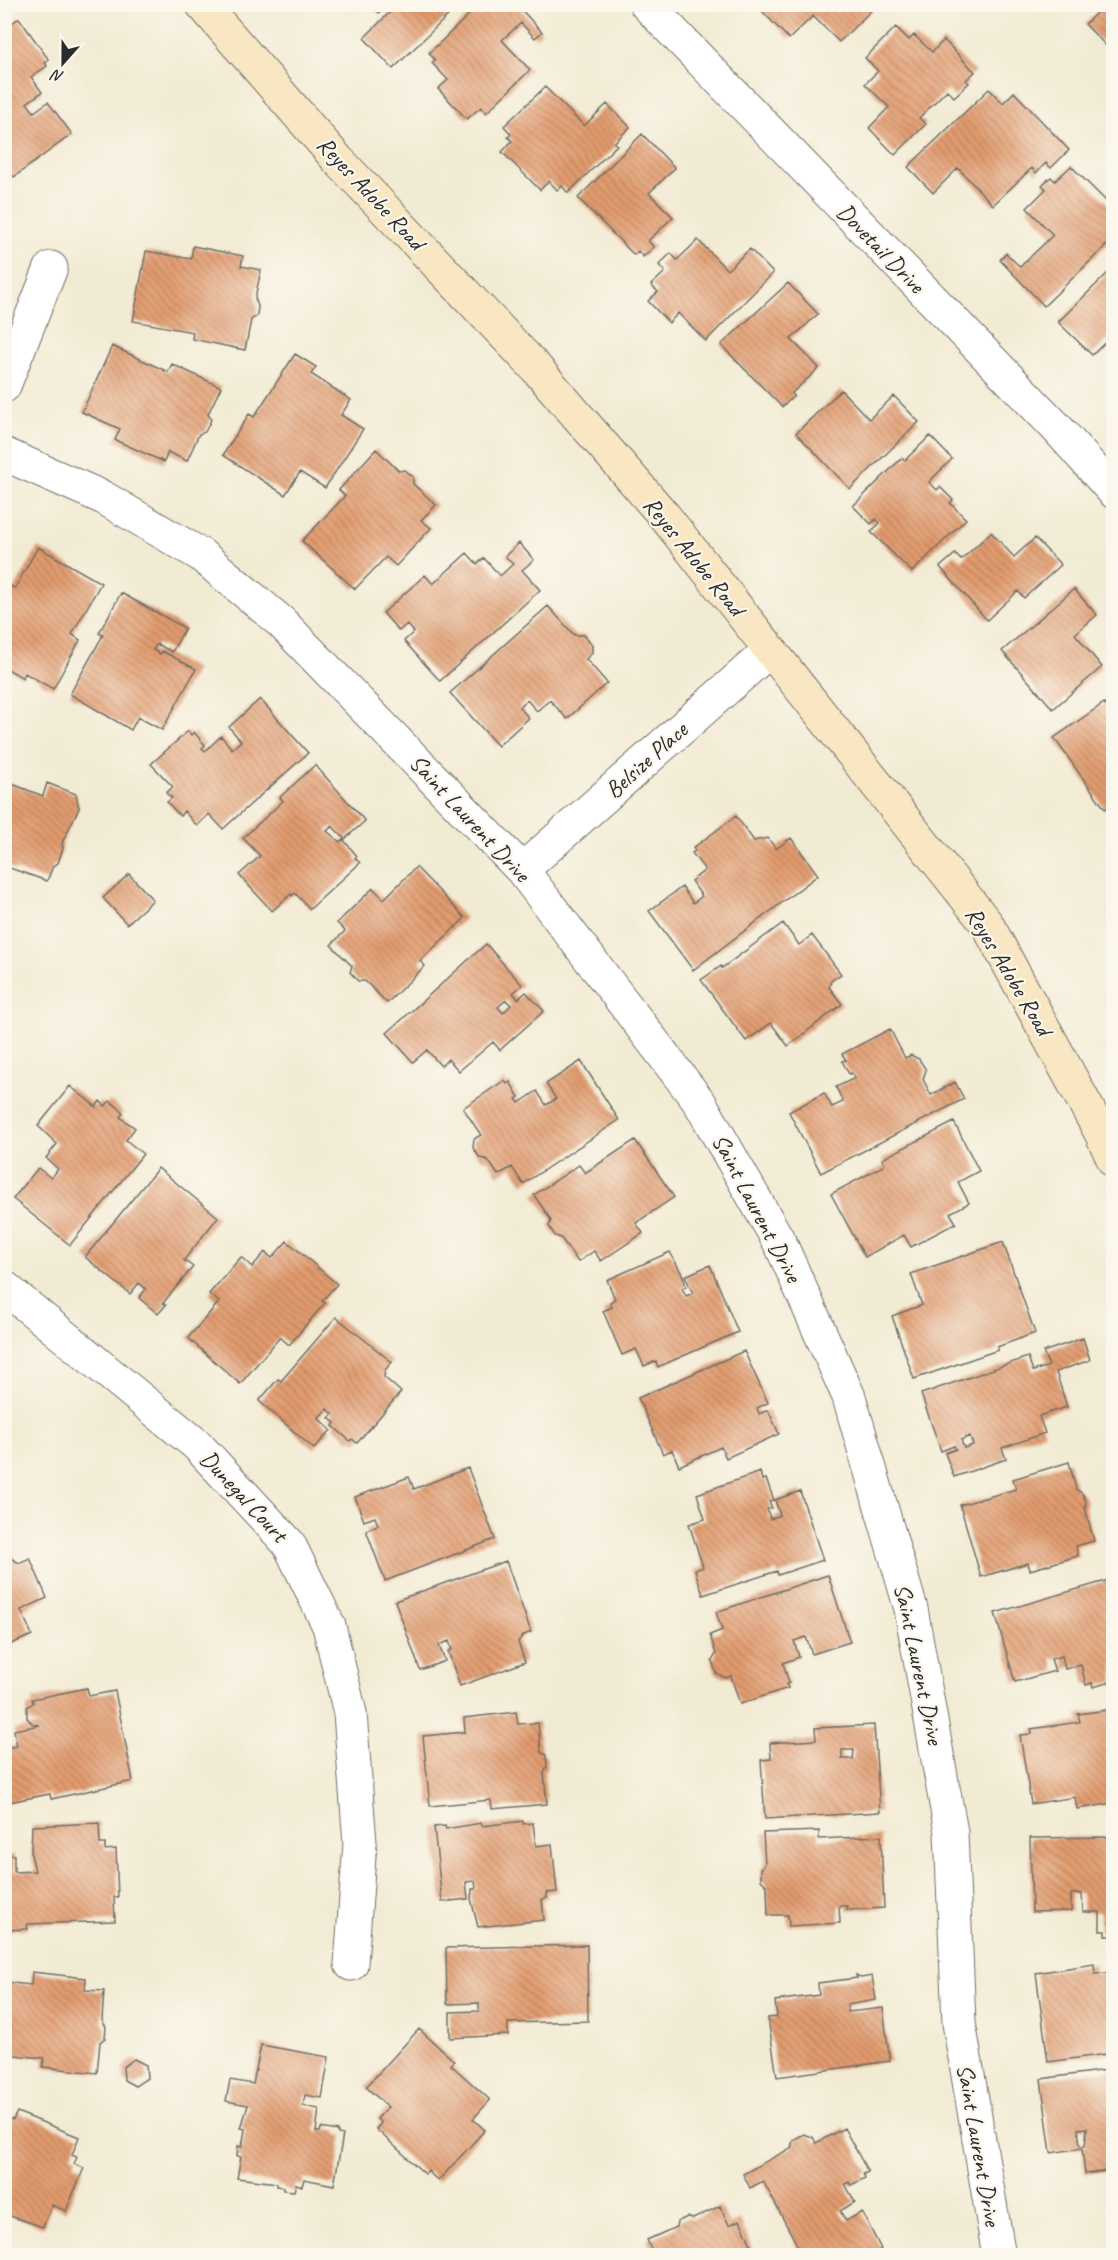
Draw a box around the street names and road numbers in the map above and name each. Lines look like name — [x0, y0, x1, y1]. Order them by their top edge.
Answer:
street label: Reyes Adobe Road — [311, 130, 434, 259]
street label: Dovetail Drive — [831, 197, 933, 301]
street label: Reyes Adobe Road — [637, 490, 753, 624]
street label: Belsize Place — [599, 714, 695, 805]
street label: Saint Laurent Drive — [403, 748, 538, 890]
street label: Reyes Adobe Road — [959, 901, 1061, 1044]
street label: Saint Laurent Drive — [705, 1129, 810, 1289]
street label: Dunegal Court — [194, 1444, 296, 1550]
street label: Saint Laurent Drive — [887, 1581, 951, 1749]
street label: Saint Laurent Drive — [950, 2062, 1008, 2230]

